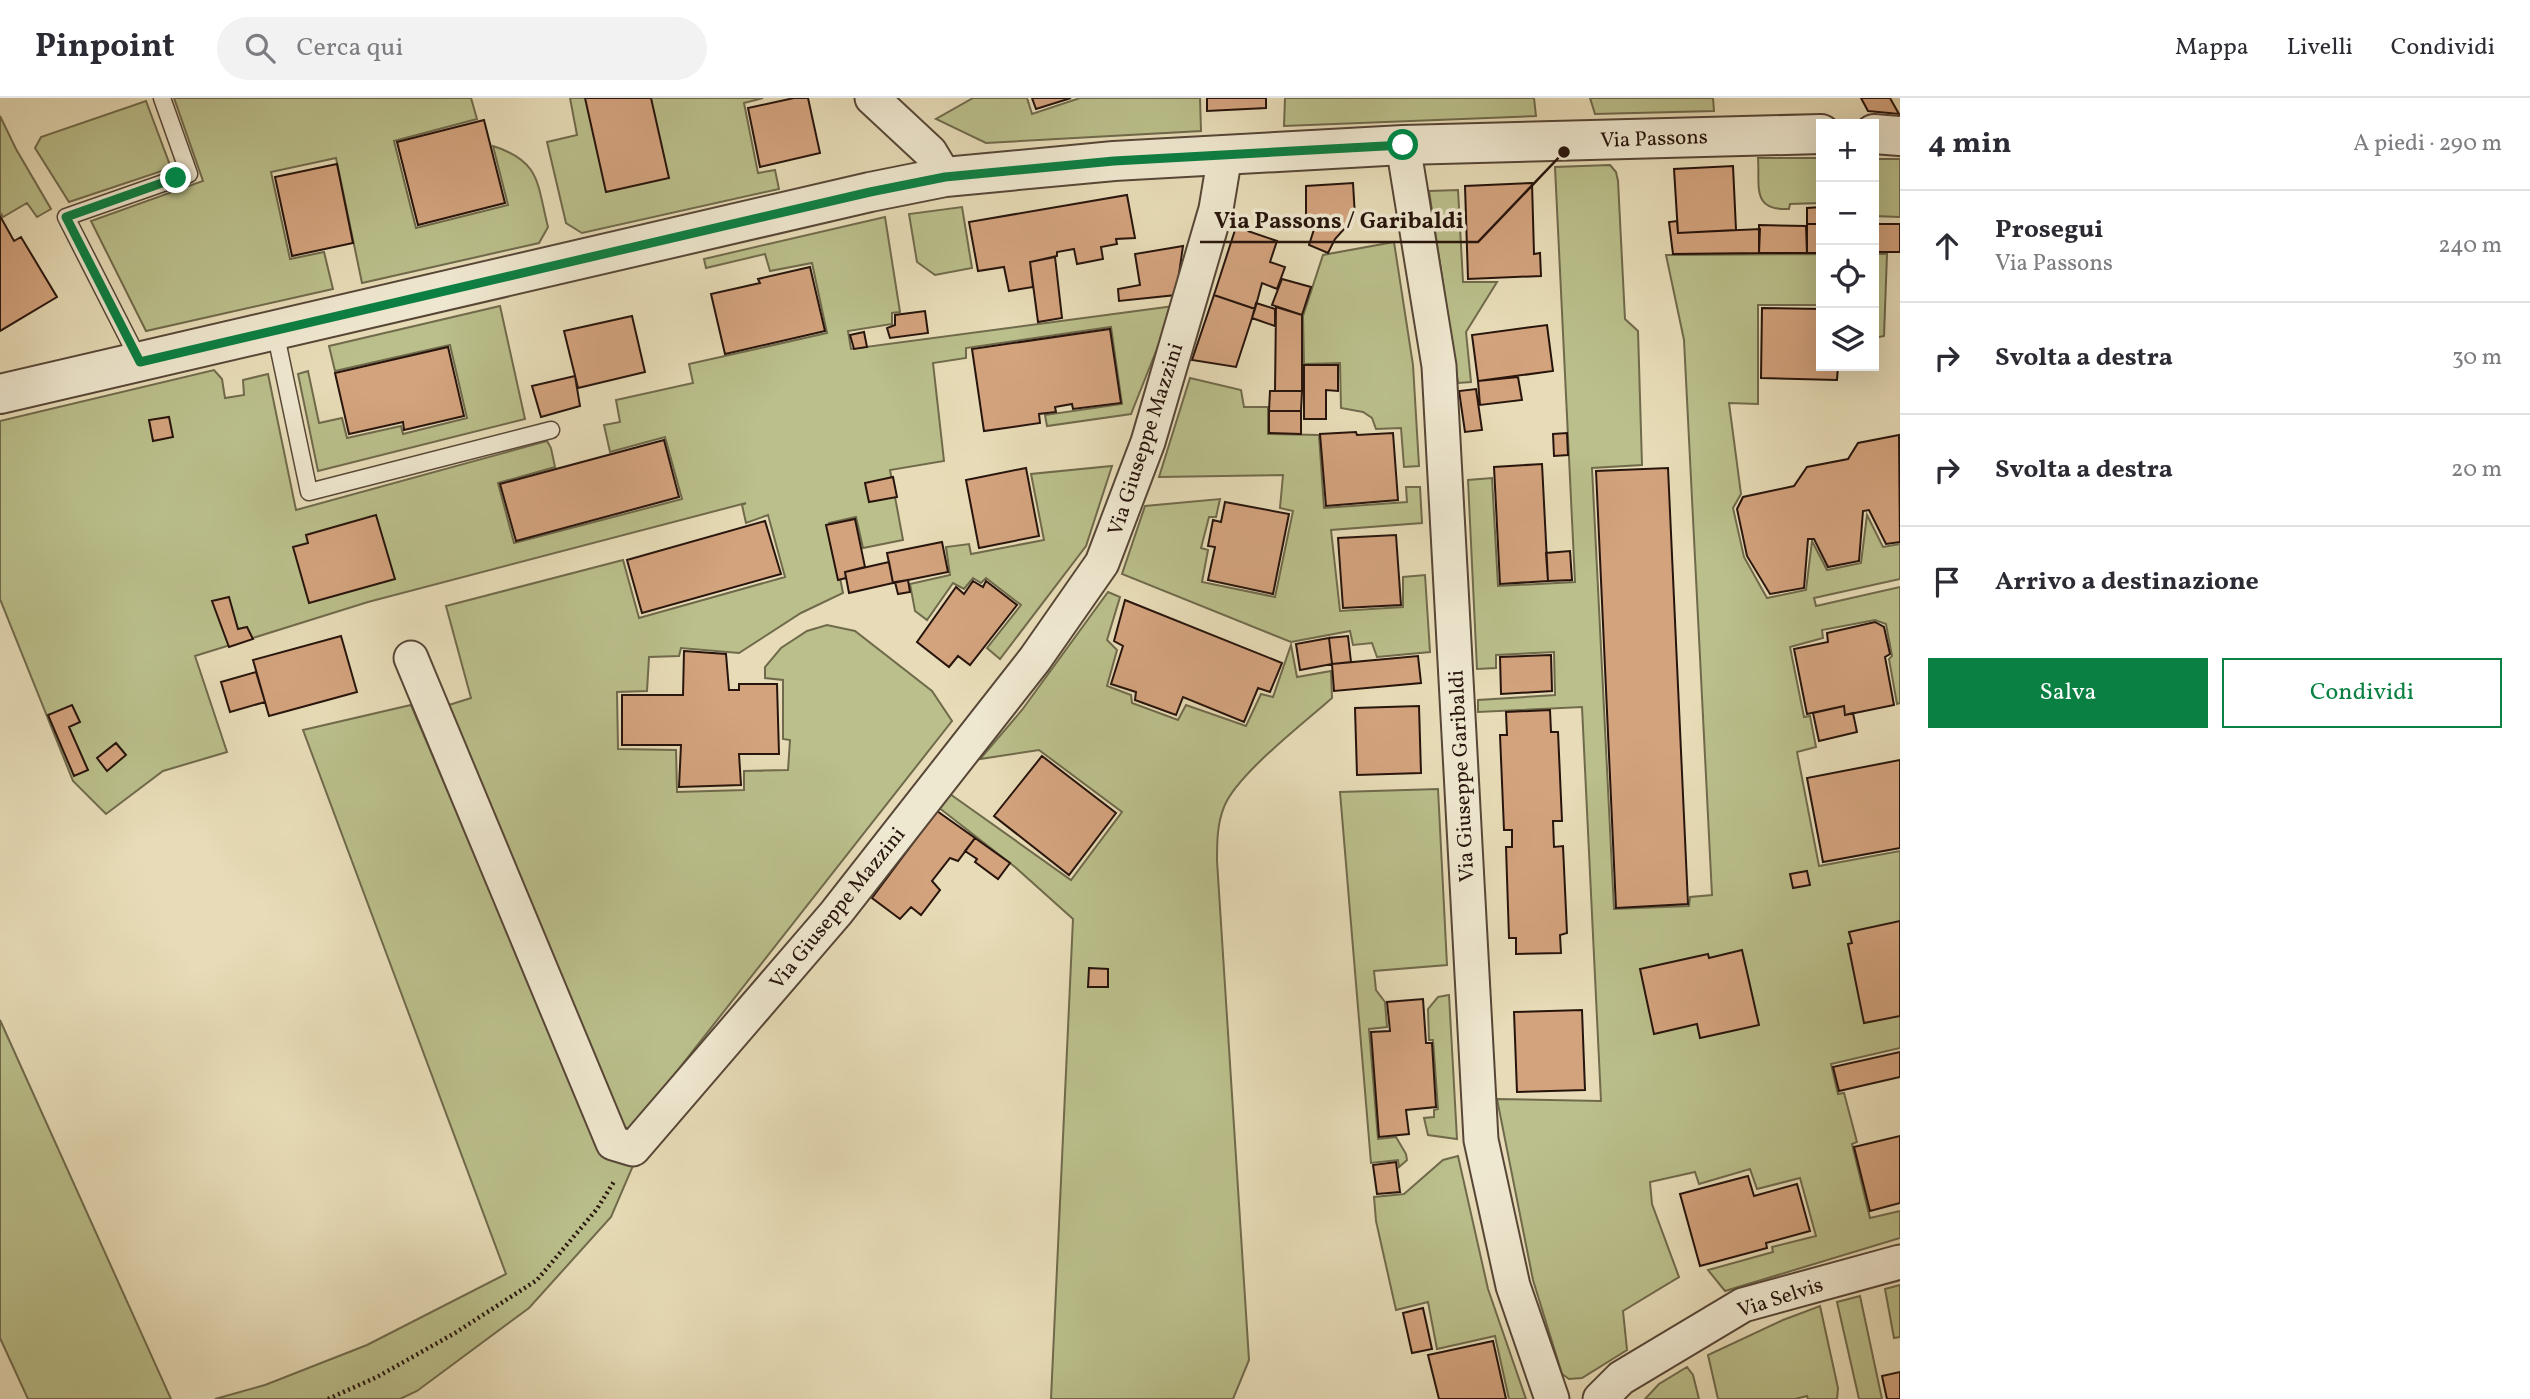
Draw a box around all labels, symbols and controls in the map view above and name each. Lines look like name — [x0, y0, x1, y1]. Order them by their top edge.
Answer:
search box — [217, 17, 707, 80]
text: Pinpoint — [35, 25, 175, 71]
icon: search — [241, 29, 279, 67]
text: Cerca qui — [297, 30, 403, 66]
text: Mappa — [2175, 31, 2249, 65]
text: Livelli — [2287, 31, 2353, 65]
text: Condividi — [2391, 31, 2495, 65]
map controls — [1816, 119, 1879, 371]
button: + — [1816, 119, 1879, 182]
street label: Via Passons — [1600, 123, 1708, 156]
text: 4 min — [1928, 123, 2012, 165]
text: A piedi · 290 m — [2353, 128, 2502, 160]
route start — [1387, 129, 1418, 160]
route end — [160, 162, 191, 193]
button: − — [1816, 182, 1879, 245]
callout: Via Passons / Garibaldi — [1200, 198, 1478, 242]
text: Via Passons / Garibaldi — [1214, 206, 1464, 238]
text: Prosegui — [1995, 212, 2103, 248]
icon: ahead — [1928, 227, 1966, 265]
text: 240 m — [2438, 230, 2502, 262]
button: locate — [1816, 245, 1879, 308]
text: Via Passons — [1995, 248, 2113, 280]
button: layers — [1816, 308, 1879, 371]
street label: Via Giuseppe Mazzini — [1102, 339, 1191, 540]
icon: right — [1928, 339, 1966, 377]
text: Svolta a destra — [1995, 340, 2173, 376]
text: 30 m — [2452, 342, 2502, 374]
icon: right — [1928, 451, 1966, 489]
text: Svolta a destra — [1995, 452, 2173, 488]
text: 20 m — [2451, 454, 2502, 486]
icon: arrive — [1928, 563, 1966, 601]
text: Arrivo a destinazione — [1995, 564, 2259, 600]
button: Salva — [1928, 658, 2208, 728]
button: Condividi — [2222, 658, 2502, 728]
street label: Via Giuseppe Garibaldi — [1442, 669, 1483, 883]
street label: Via Giuseppe Mazzini — [764, 822, 913, 996]
street label: Via Selvis — [1734, 1271, 1827, 1326]

